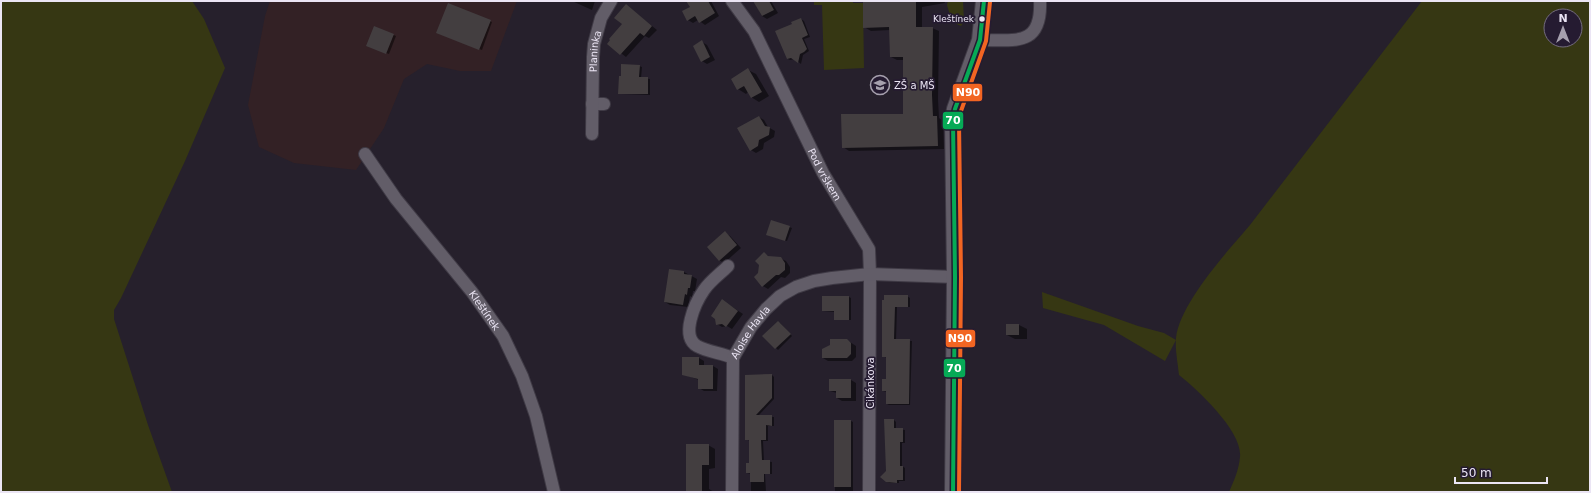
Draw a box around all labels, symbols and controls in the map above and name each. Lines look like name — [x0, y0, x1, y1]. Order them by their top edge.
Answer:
north arrow — [1543, 8, 1583, 48]
text: N — [1558, 12, 1568, 25]
place label: Kleštínek — [933, 14, 975, 24]
marker: Kleštínek — [977, 14, 987, 24]
street label: Planinka — [587, 29, 603, 72]
school or university icon: ZŠ a MŠ — [869, 74, 891, 96]
place label: ZŠ a MŠ — [894, 79, 935, 91]
line badge: N90 — [952, 83, 983, 102]
text: N90 — [956, 86, 981, 99]
line badge: 70 — [942, 111, 964, 130]
text: 70 — [945, 114, 961, 127]
street label: Pod vrškem — [806, 146, 844, 202]
street label: Kleštínek — [467, 288, 503, 332]
street label: Aloise Havla — [728, 304, 772, 361]
line badge: N90 — [945, 329, 976, 348]
text: N90 — [948, 332, 973, 345]
street label: Cikánkova — [865, 357, 876, 409]
line badge: 70 — [943, 358, 966, 378]
text: 70 — [946, 362, 962, 375]
scale bar — [1455, 459, 1547, 485]
text: 50 m — [1461, 466, 1492, 480]

